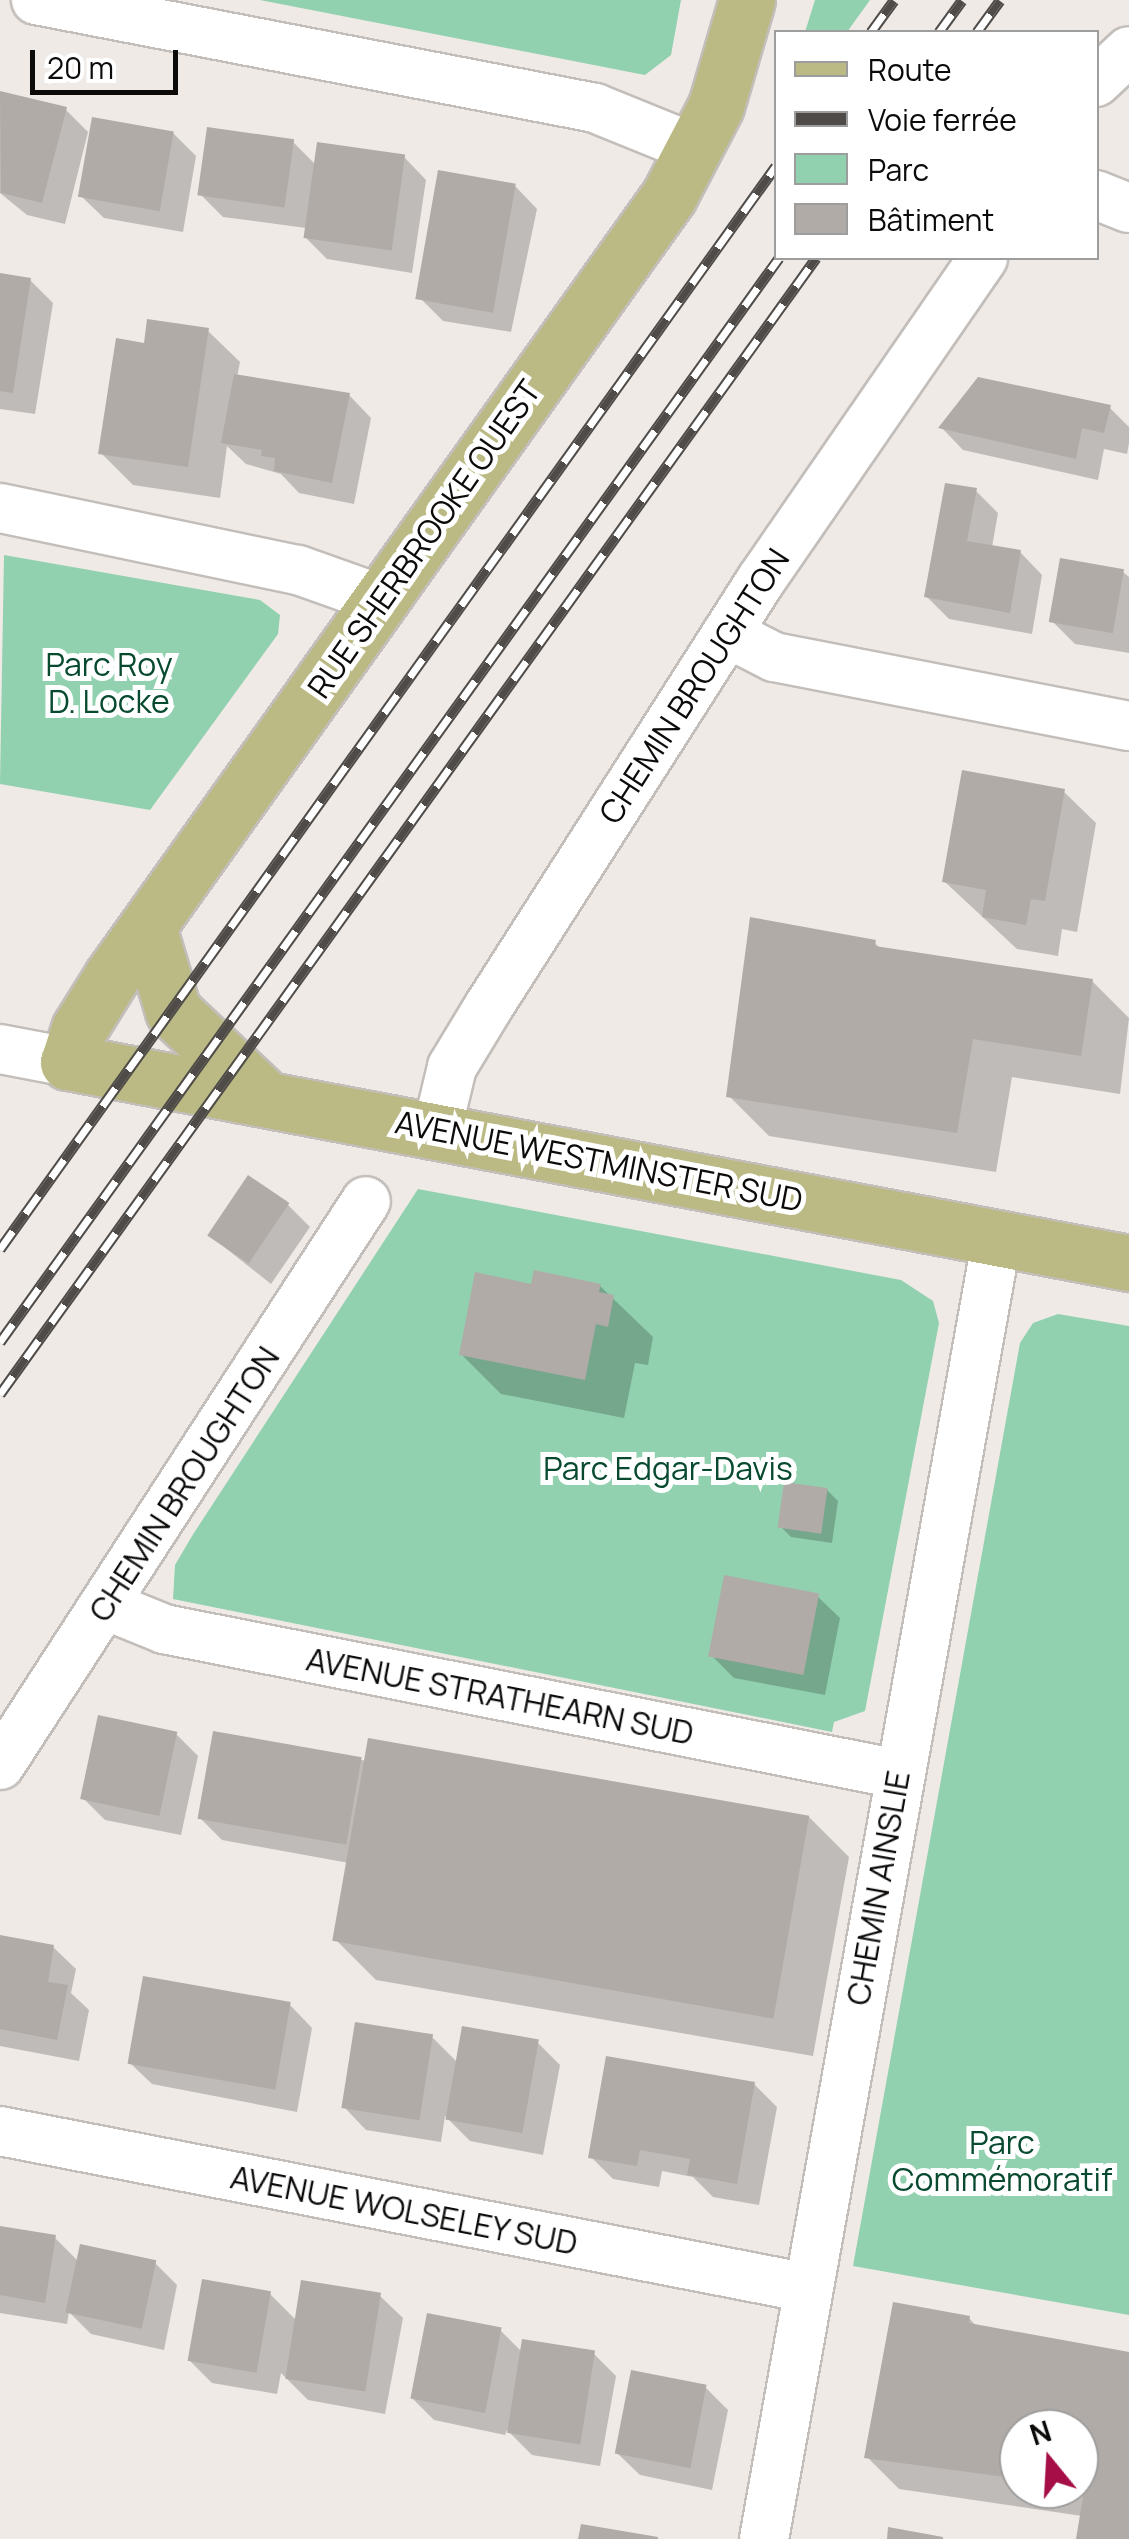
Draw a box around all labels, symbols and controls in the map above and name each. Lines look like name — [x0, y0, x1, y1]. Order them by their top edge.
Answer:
scale bar — [35, 30, 182, 92]
legend — [774, 30, 1099, 260]
text: 20 m — [47, 47, 114, 88]
text: Route — [868, 49, 951, 90]
text: Voie ferrée — [868, 99, 1017, 140]
text: Parc — [868, 149, 929, 190]
text: Bâtiment — [868, 199, 994, 240]
street label: RUE SHERBROOKE OUEST — [300, 373, 548, 705]
street label: CHEMIN BROUGHTON — [591, 541, 797, 831]
park label: Parc Roy D. Locke — [45, 646, 173, 721]
street label: AVENUE WESTMINSTER SUD — [392, 1103, 806, 1219]
street label: CHEMIN BROUGHTON — [81, 1339, 287, 1629]
park label: Parc Edgar-Davis — [543, 1449, 793, 1487]
street label: AVENUE STRATHEARN SUD — [303, 1640, 697, 1752]
street label: CHEMIN AINSLIE — [839, 1768, 917, 2008]
park label: Parc Commémoratif — [892, 2124, 1112, 2199]
street label: AVENUE WOLSELEY SUD — [227, 2157, 581, 2263]
north arrow — [999, 2409, 1099, 2509]
text: N — [1025, 2411, 1056, 2454]

